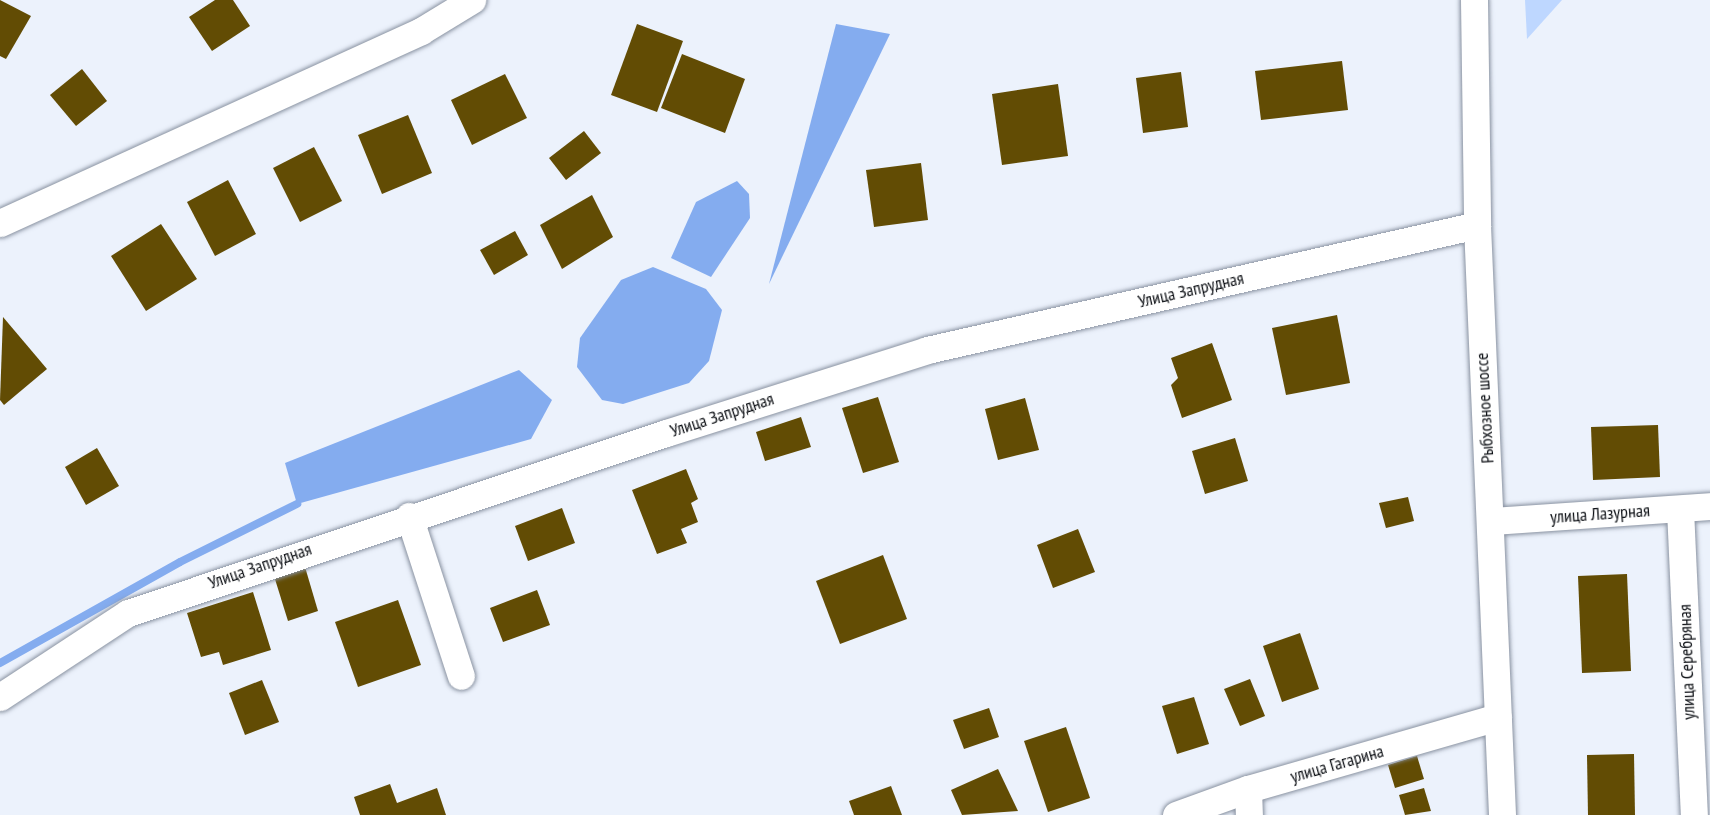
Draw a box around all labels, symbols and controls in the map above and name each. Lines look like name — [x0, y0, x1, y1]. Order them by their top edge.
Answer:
street label: Улица Запрудная — [1136, 267, 1246, 313]
street label: Рыбхозное шоссе — [1471, 352, 1499, 464]
street label: Улица Запрудная — [667, 388, 777, 442]
street label: улица Лазурная — [1549, 500, 1651, 528]
street label: Улица Запрудная — [206, 538, 314, 594]
street label: улица Серебряная — [1674, 604, 1700, 720]
street label: улица Гагарина — [1288, 740, 1386, 788]

